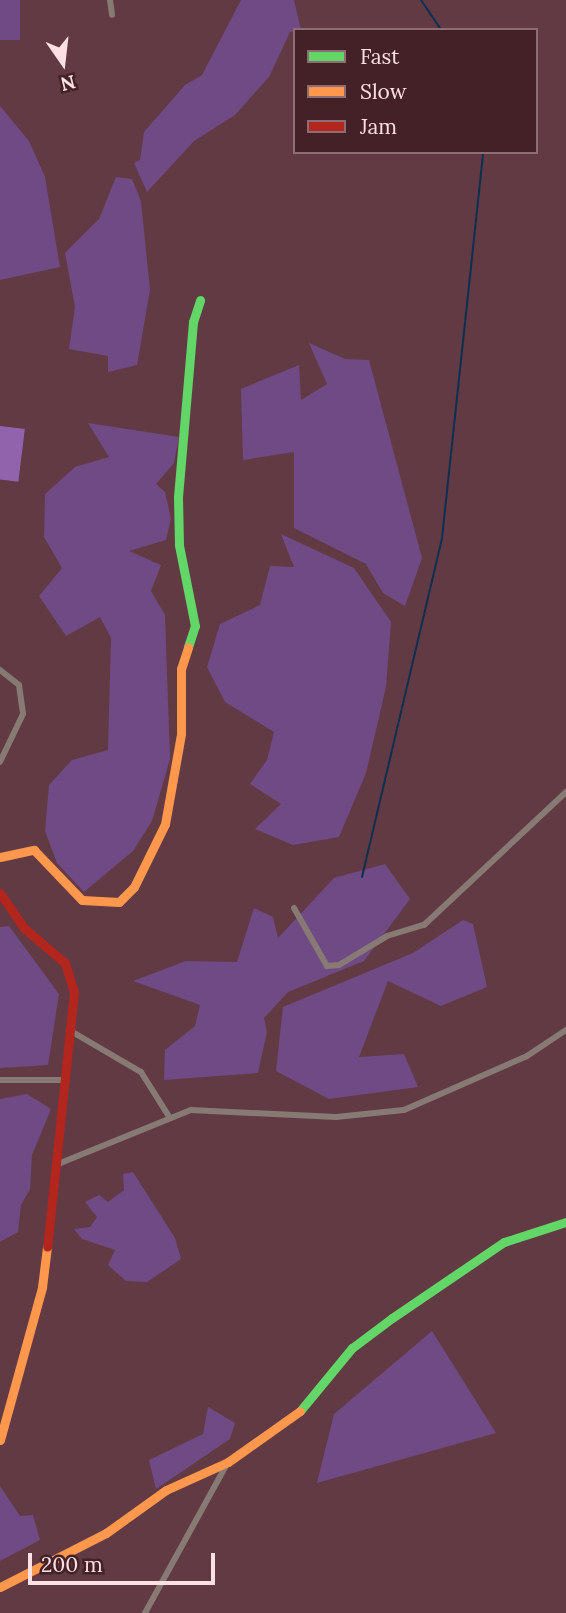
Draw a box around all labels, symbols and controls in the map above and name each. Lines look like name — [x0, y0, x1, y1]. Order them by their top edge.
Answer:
north arrow — [28, 28, 98, 98]
legend — [293, 28, 538, 154]
text: Fast — [360, 43, 399, 70]
text: N — [58, 70, 78, 97]
text: Slow — [360, 78, 407, 105]
text: Jam — [360, 113, 397, 140]
scale bar — [32, 1540, 219, 1584]
text: 200 m — [41, 1551, 103, 1578]

